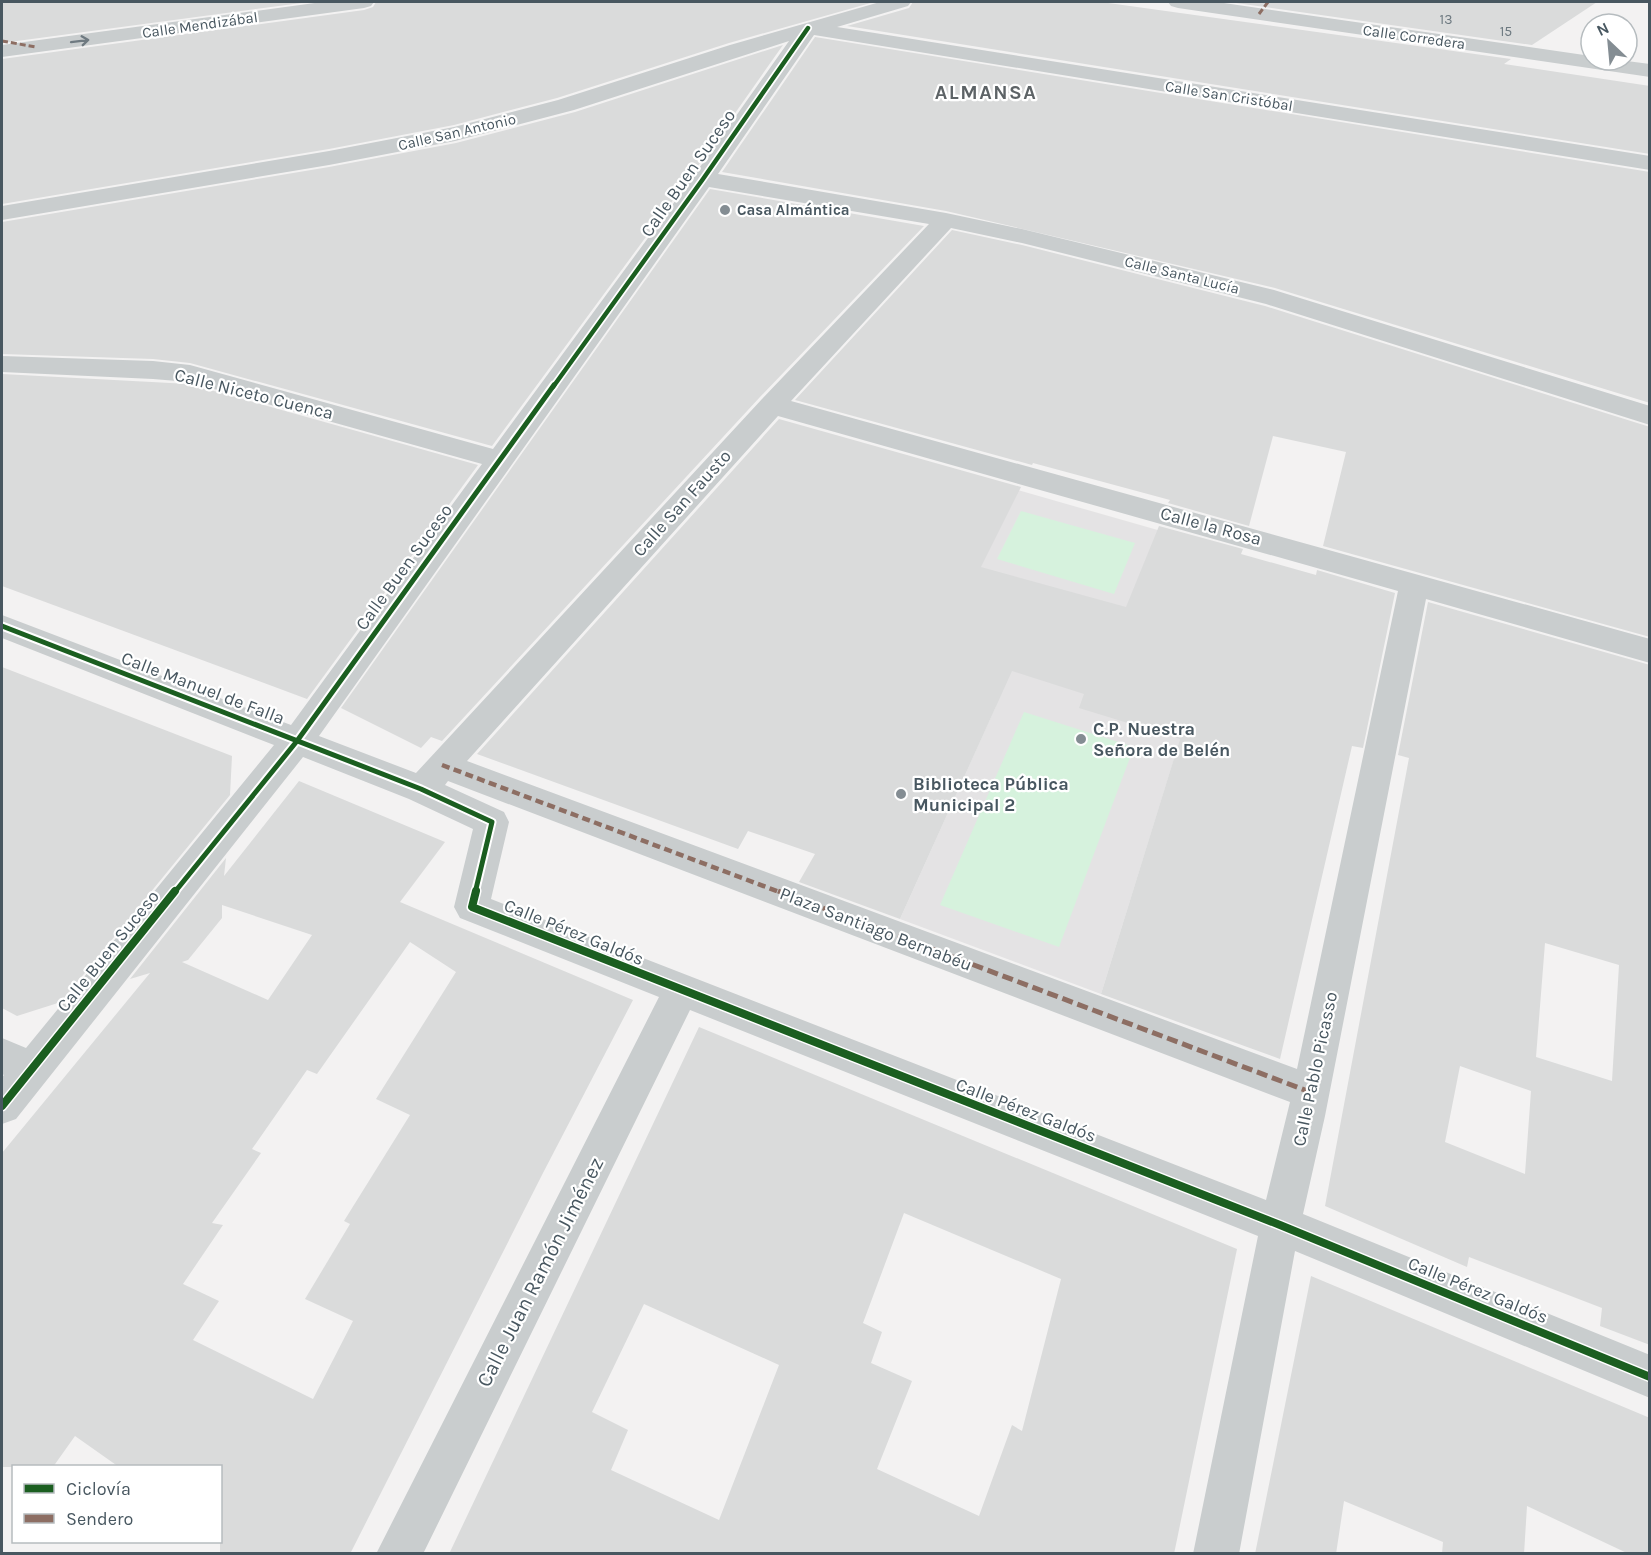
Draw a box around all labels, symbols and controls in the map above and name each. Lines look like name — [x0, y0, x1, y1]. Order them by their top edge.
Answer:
street label: Calle Mendizábal — [141, 8, 259, 42]
house number: 13 — [1440, 11, 1452, 28]
north arrow — [1579, 12, 1639, 72]
text: N — [1593, 18, 1612, 40]
street label: Calle Corredera — [1362, 21, 1466, 53]
house number: 15 — [1500, 23, 1512, 40]
one-way arrow — [70, 35, 90, 46]
street label: Calle San Cristóbal — [1164, 77, 1294, 115]
district label: ALMANSA — [935, 81, 1037, 104]
street label: Calle Buen Suceso — [636, 105, 740, 241]
street label: Calle San Antonio — [396, 110, 518, 154]
place label: Casa Almántica — [737, 201, 850, 219]
marker: Casa Almántica — [718, 203, 732, 217]
street label: Calle Santa Lucía — [1123, 252, 1241, 298]
street label: Calle Niceto Cuenca — [172, 364, 336, 424]
street label: Calle San Fausto — [628, 445, 736, 561]
street label: Calle Buen Suceso — [351, 500, 457, 634]
street label: Calle la Rosa — [1158, 502, 1264, 550]
street label: Calle Manuel de Falla — [118, 647, 288, 729]
place label: C.P. Nuestra Señora de Belén — [1093, 718, 1230, 761]
marker: C.P. Nuestra Señora de Belén — [1074, 732, 1088, 746]
place label: Biblioteca Pública Municipal 2 — [913, 773, 1069, 816]
marker: Biblioteca Pública Municipal 2 — [894, 787, 908, 801]
street label: Plaza Santiago Bernabéu — [777, 882, 975, 976]
street label: Calle Buen Suceso — [52, 886, 164, 1016]
street label: Calle Pérez Galdós — [501, 894, 647, 970]
street label: Calle Pablo Picasso — [1288, 990, 1342, 1148]
street label: Calle Pérez Galdós — [953, 1073, 1099, 1147]
street label: Calle Juan Ramón Jiménez — [472, 1153, 608, 1391]
street label: Calle Pérez Galdós — [1405, 1252, 1551, 1328]
legend — [12, 1465, 222, 1543]
text: Ciclovía — [66, 1478, 131, 1500]
text: Sendero — [66, 1508, 133, 1530]

